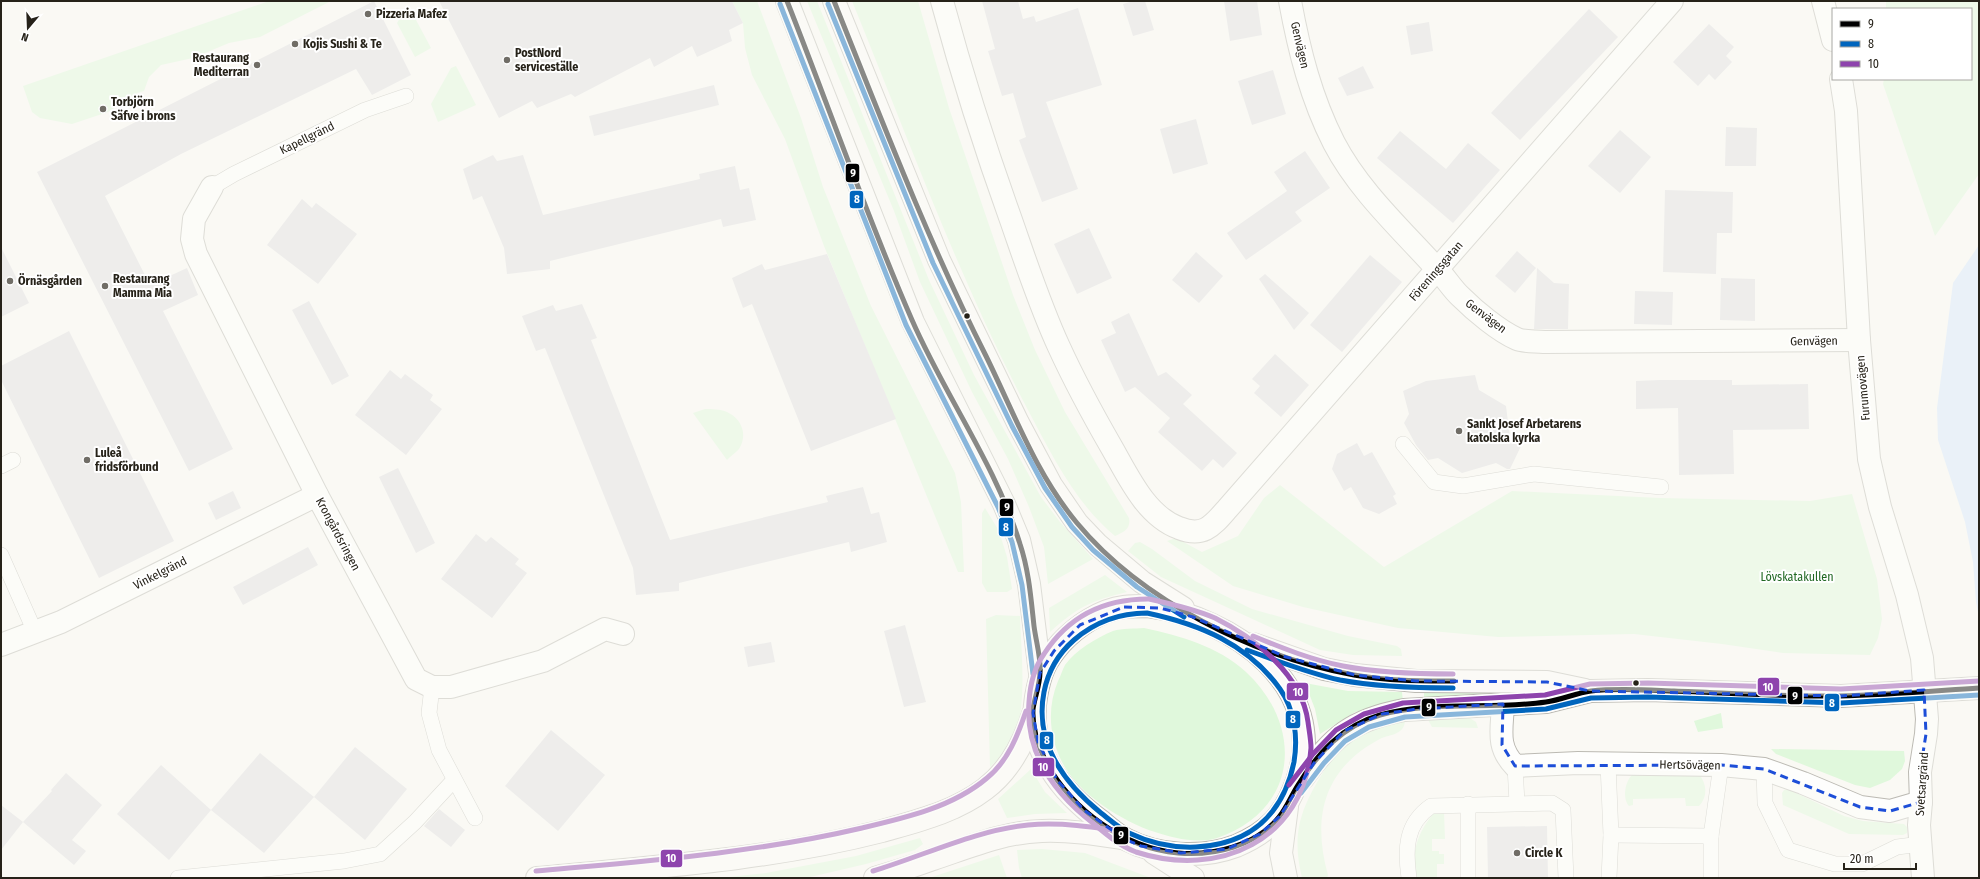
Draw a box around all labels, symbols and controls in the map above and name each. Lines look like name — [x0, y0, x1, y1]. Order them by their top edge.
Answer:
place label: Pizzeria Mafez — [376, 7, 447, 21]
north arrow — [8, 8, 48, 48]
legend — [1832, 8, 1972, 80]
marker: Pizzeria Mafez — [363, 9, 373, 19]
text: 9 — [1868, 17, 1874, 31]
street label: Genvägen — [1288, 20, 1312, 70]
text: N — [20, 30, 30, 44]
place label: Kojis Sushi & Te — [303, 37, 382, 51]
text: 8 — [1868, 37, 1874, 51]
marker: Kojis Sushi & Te — [290, 39, 300, 49]
place label: PostNord serviceställe — [515, 46, 578, 74]
place label: Restaurang Mediterran — [193, 51, 249, 79]
marker: PostNord serviceställe — [502, 55, 512, 65]
text: 10 — [1868, 57, 1879, 71]
marker: Restaurang Mediterran — [252, 60, 262, 70]
place label: Torbjörn Säfve i brons — [111, 95, 176, 123]
marker: Torbjörn Säfve i brons — [98, 104, 108, 114]
street label: Kapellgränd — [277, 119, 337, 157]
line badge: 9 — [845, 163, 860, 183]
text: 9 — [850, 167, 856, 180]
line badge: 8 — [849, 190, 864, 209]
text: 8 — [854, 193, 860, 206]
street label: Föreningsgatan — [1406, 238, 1466, 304]
place label: Restaurang Mamma Mia — [113, 272, 172, 300]
place label: Örnäsgården — [18, 273, 82, 288]
marker: Örnäsgården — [5, 276, 15, 286]
marker: Restaurang Mamma Mia — [100, 281, 110, 291]
street label: Genvägen — [1463, 296, 1509, 336]
unlabelled marker — [962, 311, 972, 321]
street label: Genvägen — [1790, 334, 1838, 348]
street label: Furumovägen — [1853, 355, 1873, 421]
place label: Sankt Josef Arbetarens katolska kyrka — [1467, 417, 1582, 445]
marker: Sankt Josef Arbetarens katolska kyrka — [1454, 426, 1464, 436]
place label: Luleå fridsförbund — [95, 446, 158, 474]
marker: Luleå fridsförbund — [82, 455, 92, 465]
street label: Krongårdsringen — [313, 495, 363, 573]
line badge: 9 — [999, 498, 1014, 517]
text: 9 — [1004, 501, 1010, 514]
line badge: 8 — [998, 517, 1014, 537]
text: 8 — [1003, 521, 1009, 534]
street label: Vinkelgränd — [131, 554, 189, 592]
park label: Lövskatakullen — [1760, 570, 1834, 584]
line badge: 10 — [1757, 677, 1780, 696]
unlabelled marker — [1631, 678, 1641, 688]
text: 10 — [1763, 681, 1773, 694]
line badge: 10 — [1286, 682, 1309, 701]
text: 10 — [1293, 686, 1303, 699]
line badge: 9 — [1787, 686, 1803, 705]
text: 9 — [1792, 690, 1798, 703]
line badge: 8 — [1824, 693, 1840, 712]
text: 8 — [1829, 697, 1835, 710]
line badge: 9 — [1421, 698, 1436, 717]
text: 9 — [1426, 701, 1432, 714]
line badge: 8 — [1285, 710, 1301, 729]
text: 8 — [1290, 713, 1296, 726]
line badge: 8 — [1039, 731, 1054, 750]
text: 8 — [1044, 734, 1050, 747]
street label: Svetsargränd — [1913, 752, 1931, 816]
line badge: 10 — [1032, 757, 1055, 777]
street label: Hertsövägen — [1659, 757, 1721, 773]
text: 10 — [1038, 761, 1048, 774]
line badge: 9 — [1113, 826, 1129, 845]
text: 9 — [1118, 829, 1124, 842]
scale bar — [1844, 845, 1916, 871]
place label: Circle K — [1525, 846, 1563, 860]
marker: Circle K — [1512, 848, 1522, 858]
line badge: 10 — [660, 849, 683, 868]
text: 10 — [666, 852, 676, 865]
text: 20 m — [1850, 852, 1874, 866]

